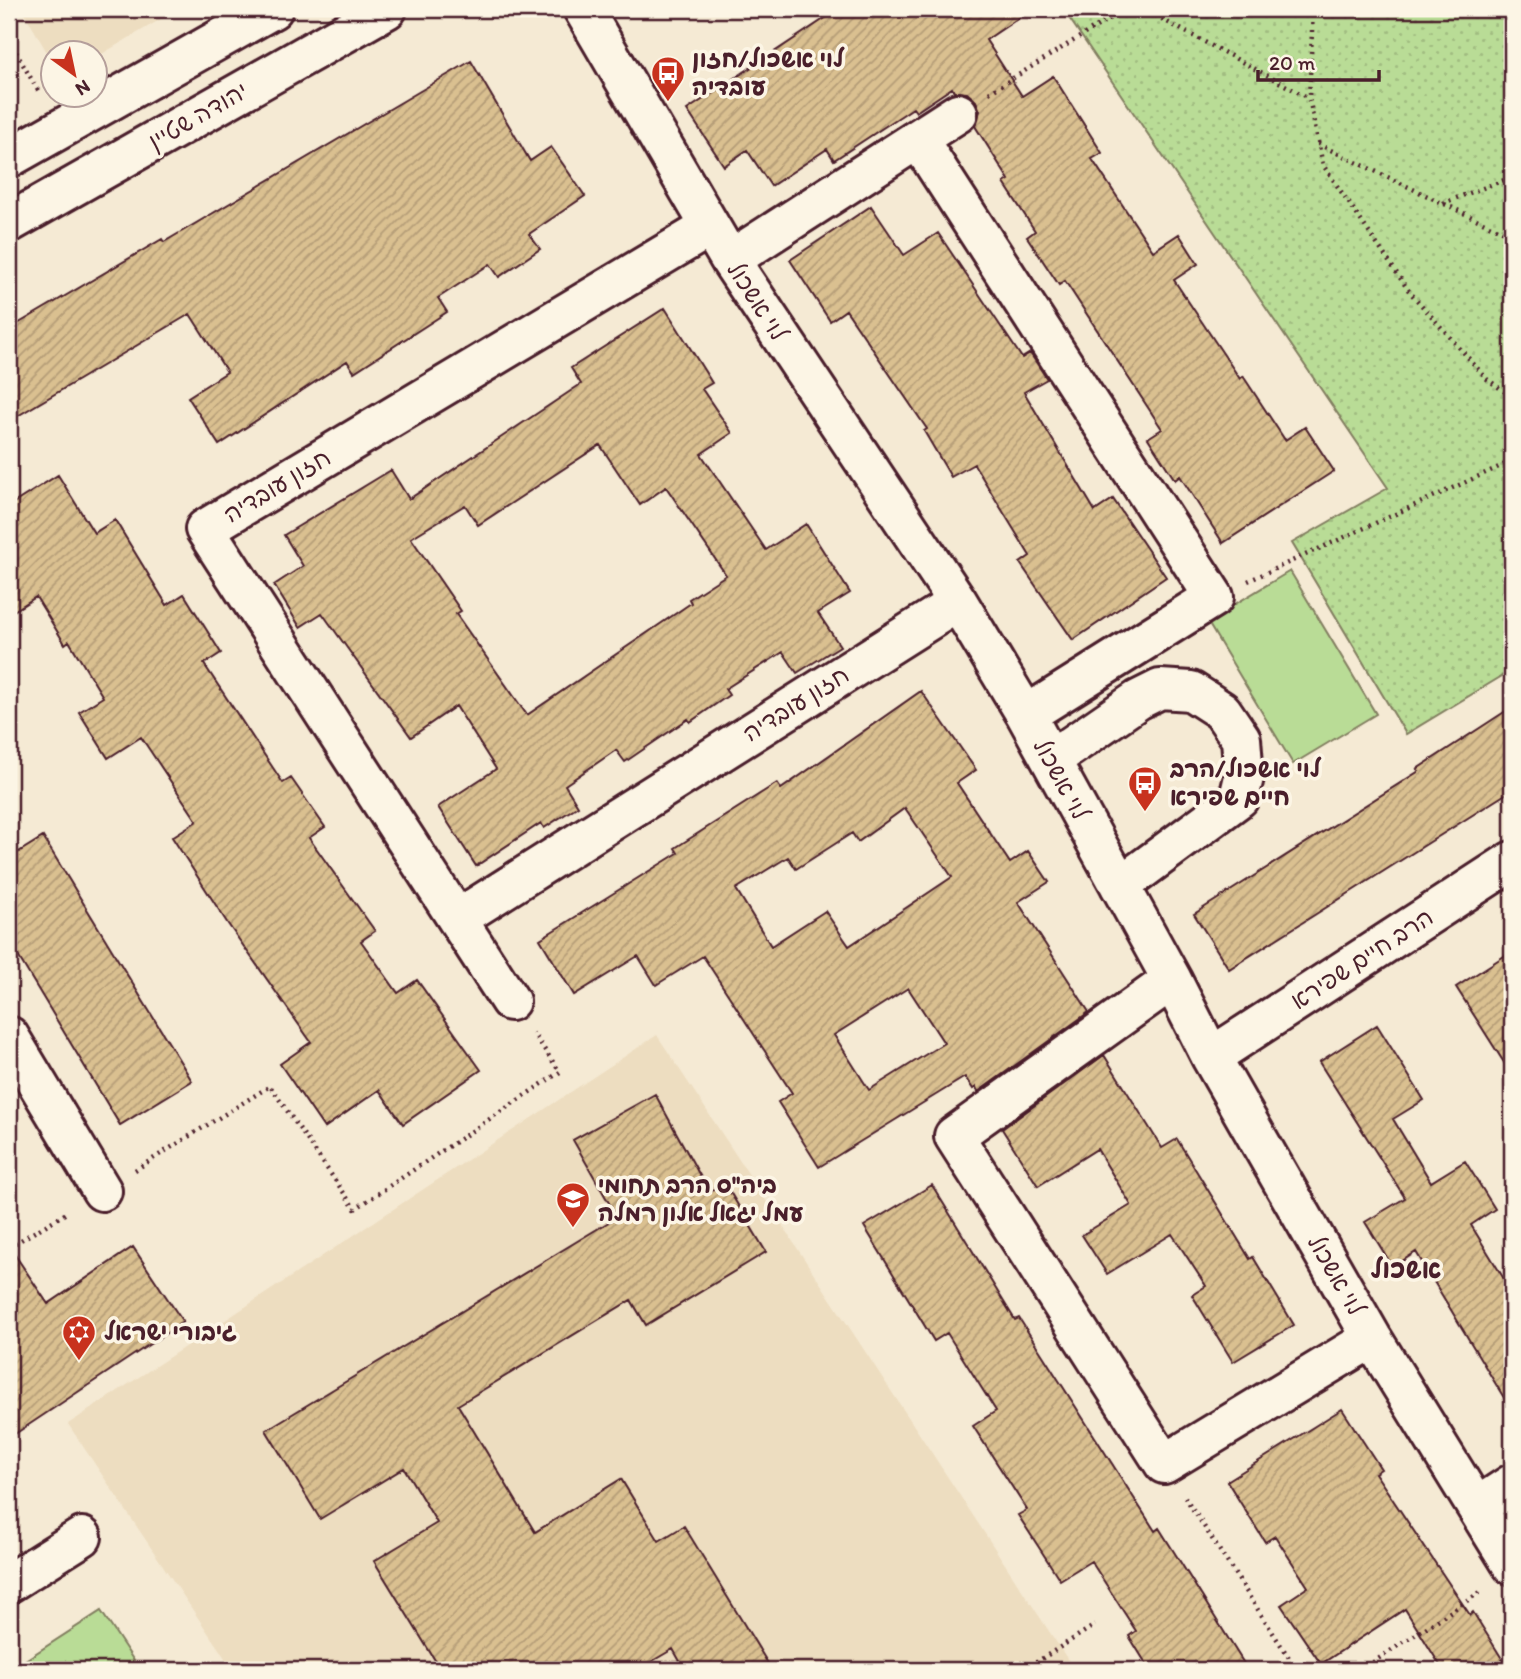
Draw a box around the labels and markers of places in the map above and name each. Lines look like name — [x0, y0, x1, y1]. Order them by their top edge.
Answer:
place label: לוי אשכול/חזון עובדיה — [692, 44, 845, 101]
bus stop icon: לוי אשכול/חזון עובדיה — [649, 54, 687, 103]
place label: לוי אשכול/הרב חיים שפירא — [1169, 754, 1322, 811]
bus stop icon: לוי אשכול/הרב חיים שפירא — [1126, 764, 1164, 813]
place label: ביה"ס הרב תחומי עמל יגאל אלון רמלה — [598, 1170, 804, 1227]
school or university icon: ביה"ס הרב תחומי עמל יגאל אלון רמלה — [554, 1180, 592, 1229]
synagogue icon: גיבורי ישראל — [60, 1313, 98, 1362]
place label: גיבורי ישראל — [104, 1317, 237, 1346]

